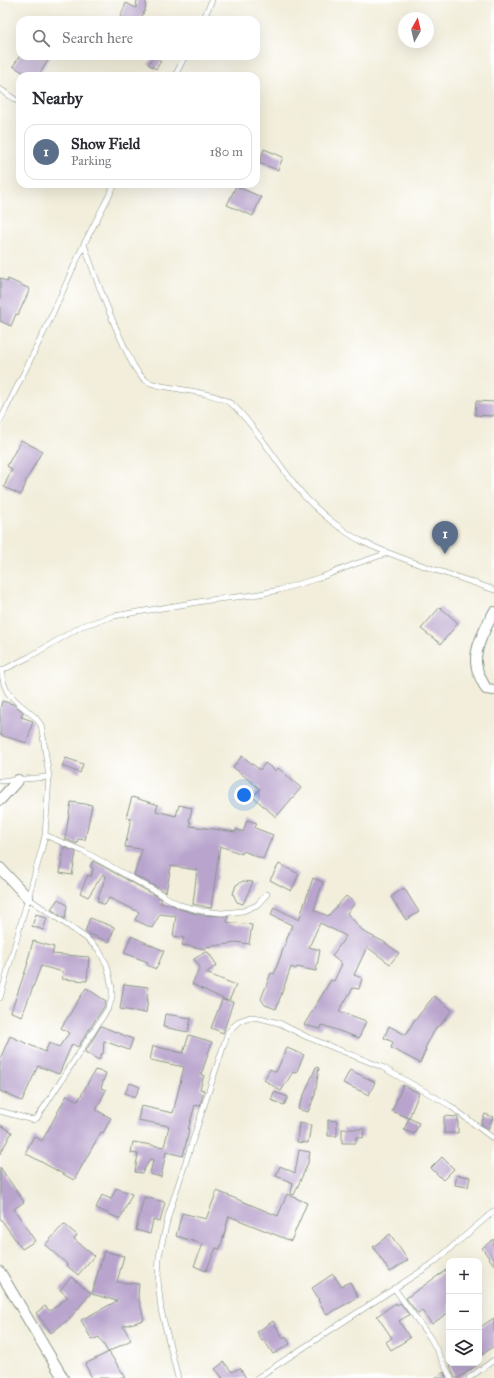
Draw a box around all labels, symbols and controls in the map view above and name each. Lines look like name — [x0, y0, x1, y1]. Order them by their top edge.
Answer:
north arrow — [398, 12, 434, 48]
search box — [16, 16, 260, 60]
icon: search — [30, 27, 52, 49]
text: Search here — [62, 29, 133, 47]
text: Nearby — [32, 88, 83, 109]
text: Show Field — [71, 135, 140, 153]
text: 1 — [43, 144, 49, 160]
text: 180 m — [210, 144, 243, 160]
text: Parking — [71, 153, 111, 169]
pin: 1 — [432, 521, 458, 554]
your location — [234, 785, 254, 805]
map controls — [446, 1258, 482, 1366]
button: + — [446, 1258, 482, 1294]
button: − — [446, 1294, 482, 1330]
button: layers — [446, 1330, 482, 1366]

